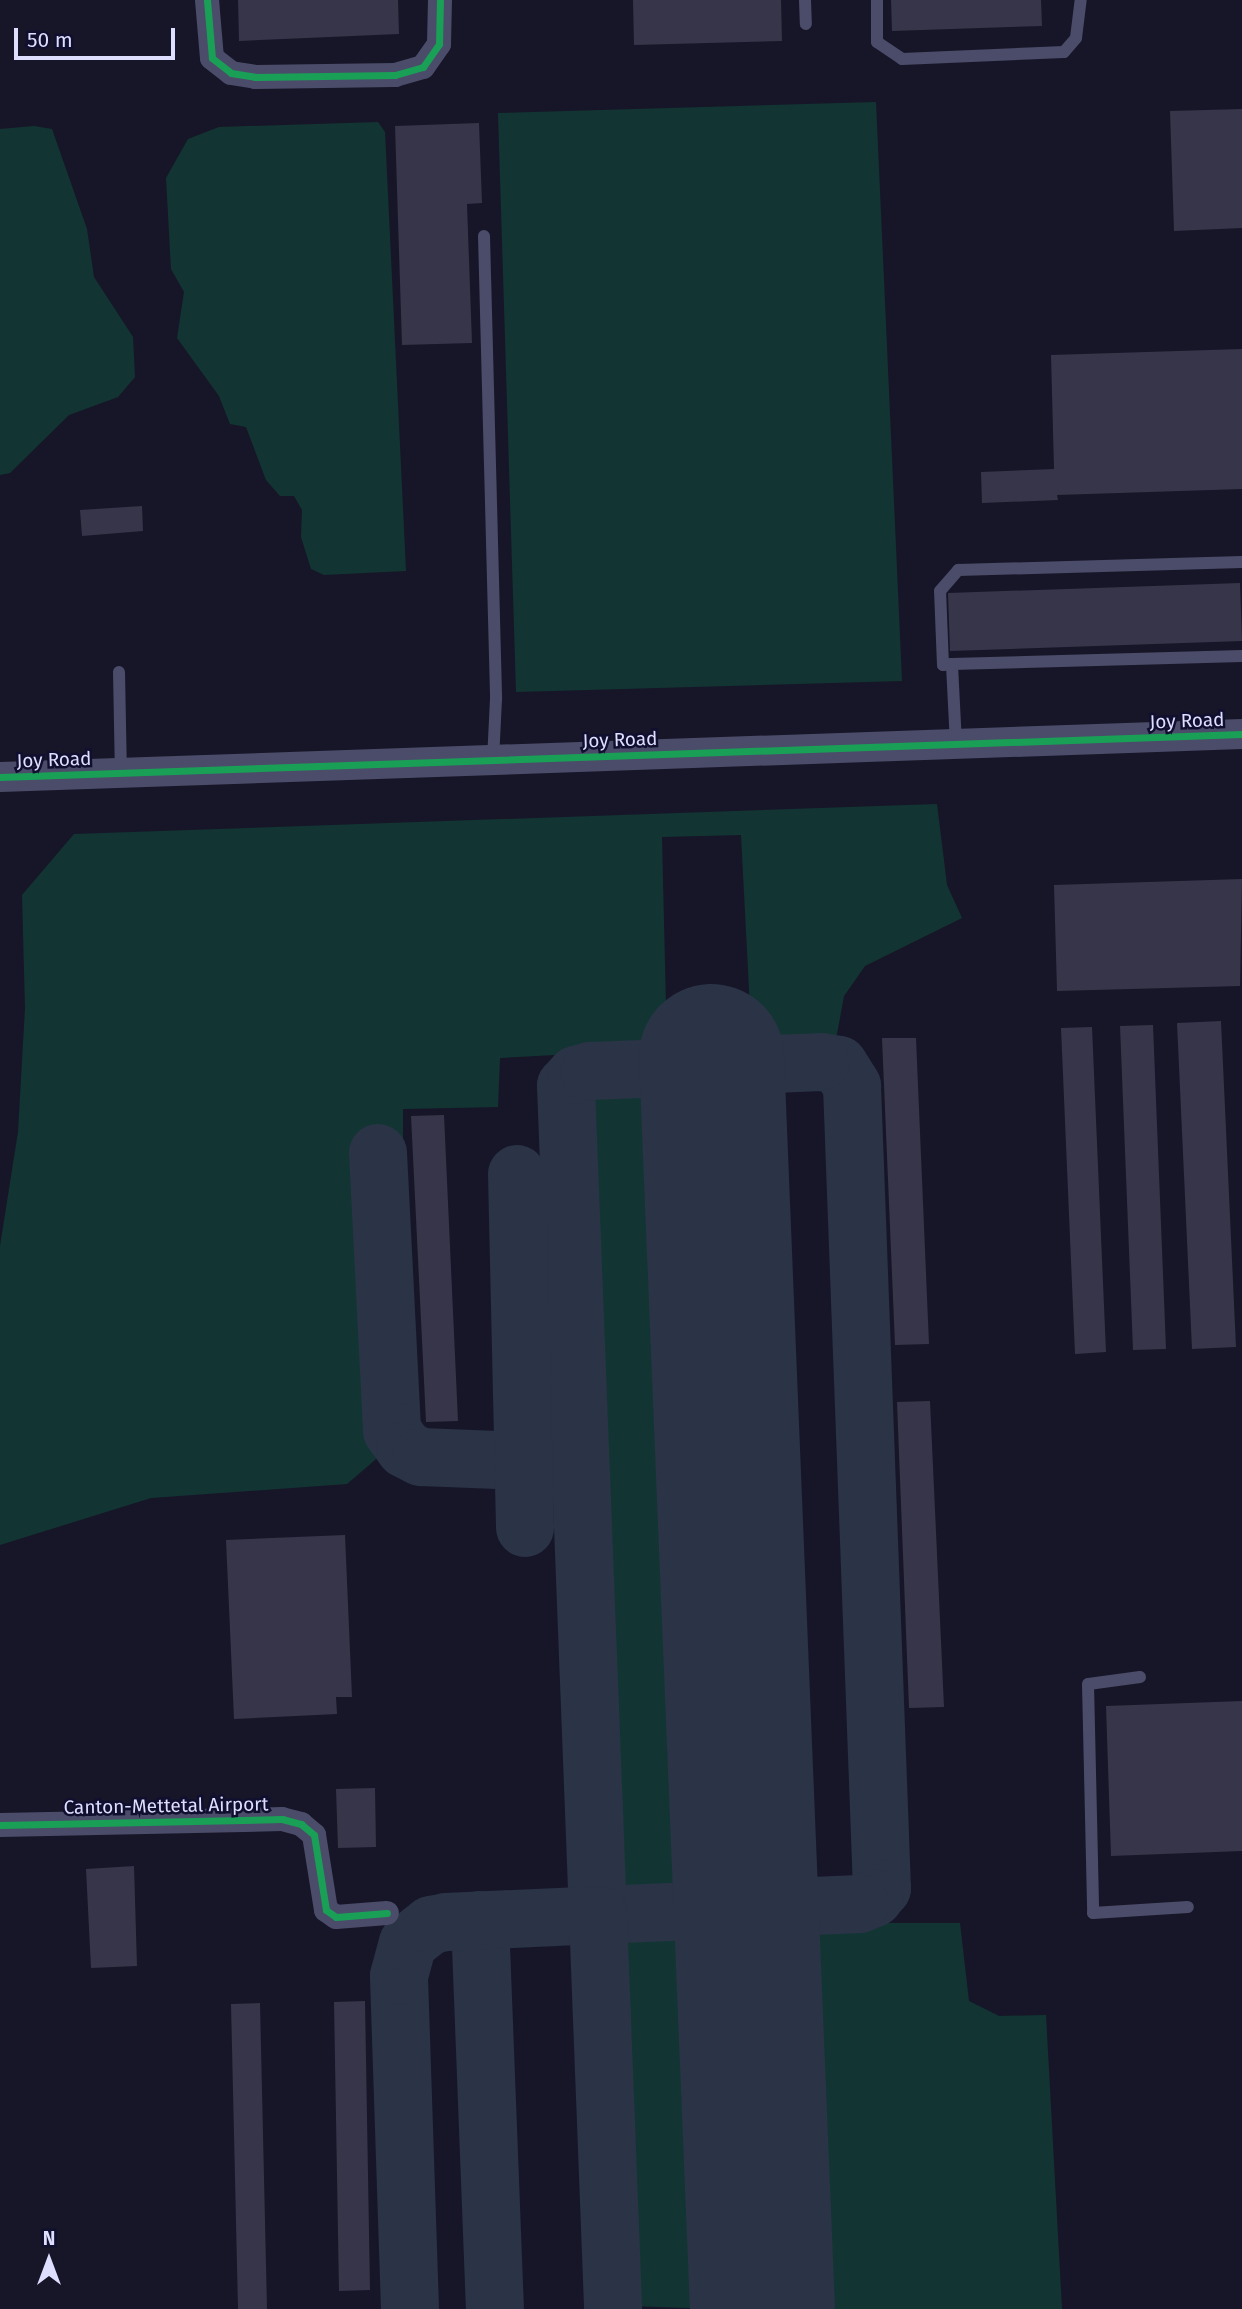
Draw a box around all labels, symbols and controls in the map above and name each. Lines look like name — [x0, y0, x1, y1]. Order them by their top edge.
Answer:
scale bar — [18, 14, 178, 58]
text: 50 m — [27, 27, 73, 53]
street label: Joy Road — [1149, 708, 1225, 734]
street label: Joy Road — [582, 727, 658, 753]
street label: Joy Road — [16, 747, 92, 773]
street label: Canton-Mettetal Airport — [63, 1793, 269, 1819]
north arrow — [14, 2225, 84, 2295]
text: N — [43, 2227, 55, 2250]

